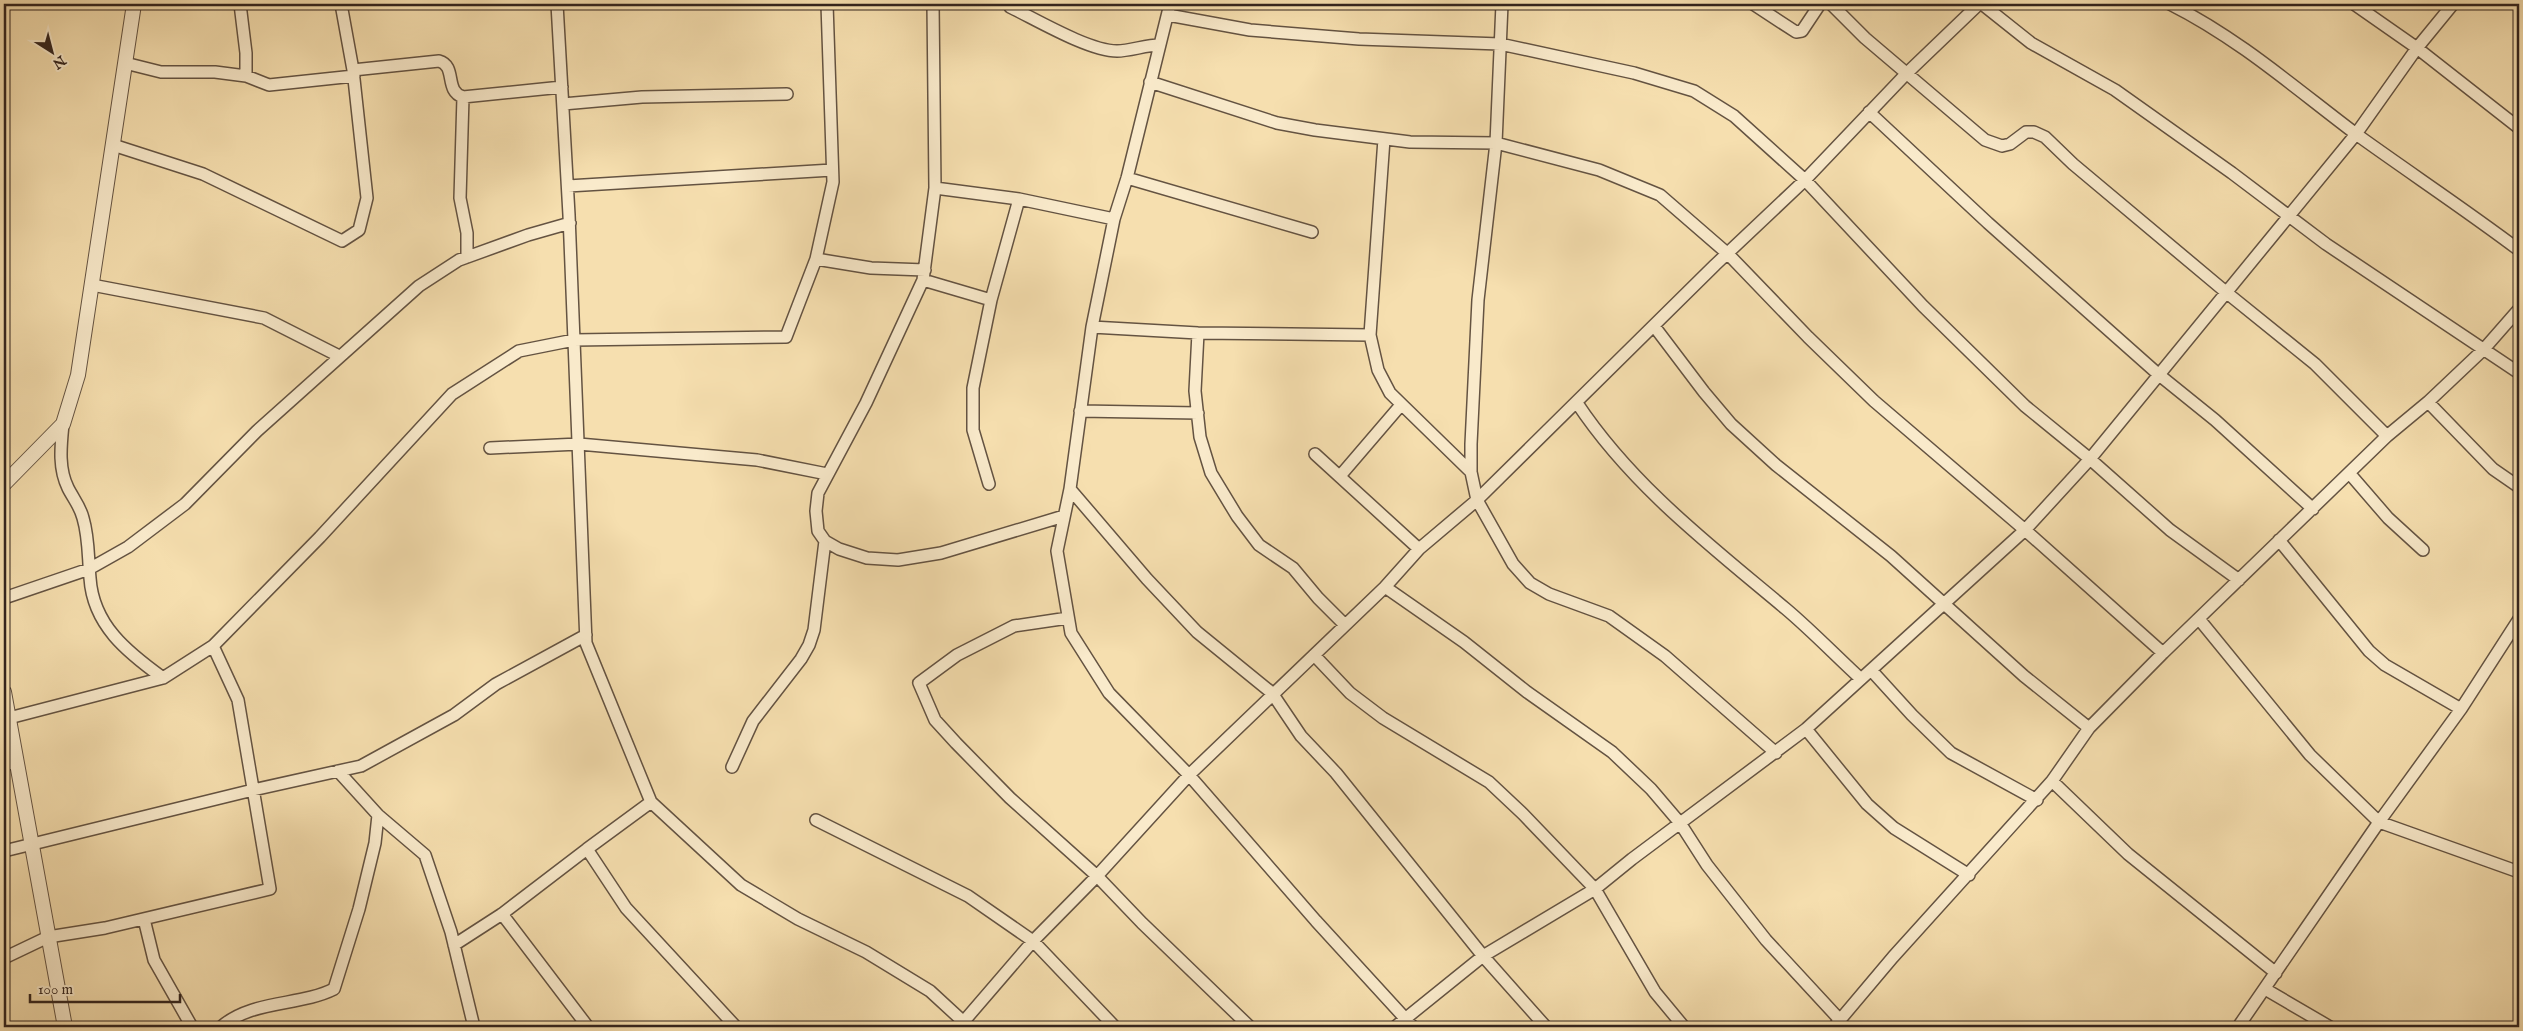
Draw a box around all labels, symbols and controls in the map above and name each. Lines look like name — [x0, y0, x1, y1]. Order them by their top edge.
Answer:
north arrow — [28, 28, 78, 78]
text: N — [49, 50, 70, 73]
scale bar — [30, 971, 180, 1003]
text: 100 m — [38, 980, 74, 999]

